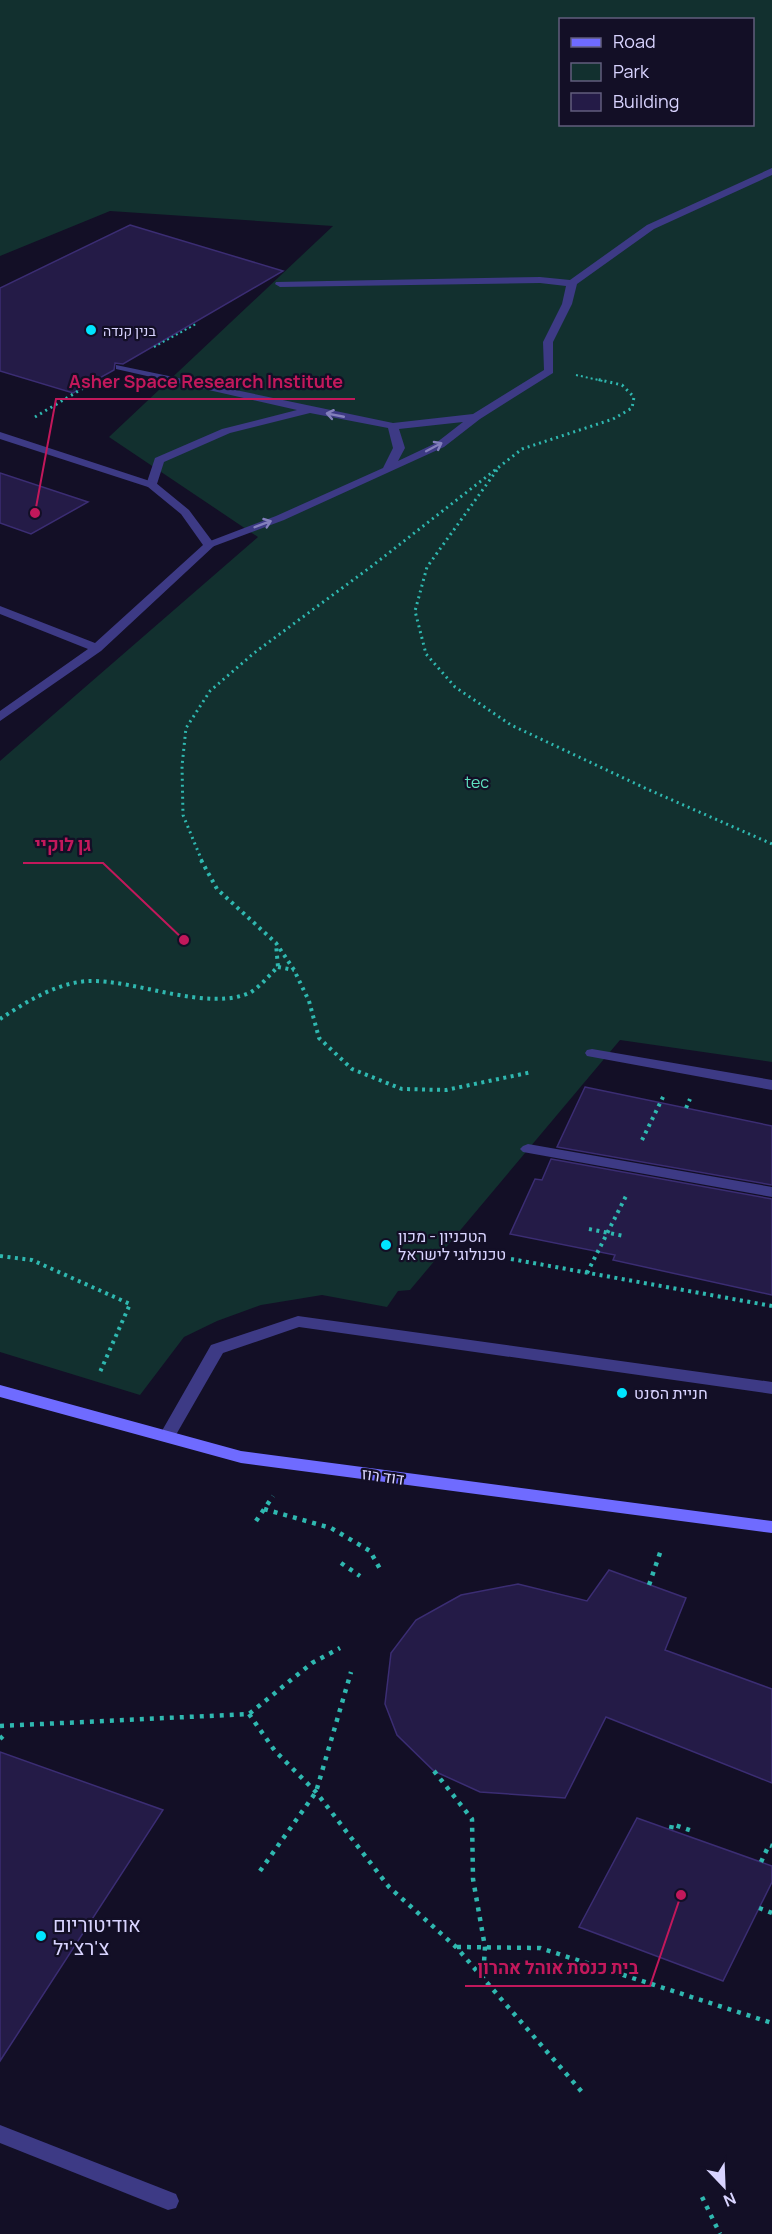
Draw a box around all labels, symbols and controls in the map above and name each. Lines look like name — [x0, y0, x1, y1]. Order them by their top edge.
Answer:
legend — [559, 18, 754, 126]
text: Road — [613, 29, 656, 53]
text: Park — [613, 59, 650, 83]
text: Building — [613, 89, 679, 113]
place label: בנין קנדה — [103, 321, 156, 340]
marker: בנין קנדה — [84, 323, 98, 337]
callout: Asher Space Research Institute — [56, 363, 355, 399]
text: Asher Space Research Institute — [69, 369, 343, 393]
one-way arrow — [326, 409, 346, 420]
one-way arrow — [425, 441, 442, 453]
one-way arrow — [254, 518, 272, 529]
park label: tec — [465, 771, 489, 793]
callout: גן לוקיי — [23, 827, 103, 863]
text: גן לוקיי — [35, 832, 91, 856]
place label: הטכניון - מכון טכנולוגי לישראל — [398, 1225, 506, 1265]
marker: הטכניון - מכון טכנולוגי לישראל — [379, 1238, 393, 1252]
place label: חניית הסנט — [634, 1382, 708, 1404]
marker: חניית הסנט — [615, 1386, 629, 1400]
street label: דוד רוז — [360, 1462, 406, 1490]
place label: אודיטוריום צ'רצ'יל — [53, 1911, 141, 1961]
marker: אודיטוריום צ'רצ'יל — [34, 1929, 48, 1943]
callout: בית כנסת אוהל אהרון — [465, 1950, 650, 1986]
text: בית כנסת אוהל אהרון — [478, 1955, 639, 1979]
north arrow — [694, 2156, 754, 2216]
text: N — [720, 2187, 739, 2212]

